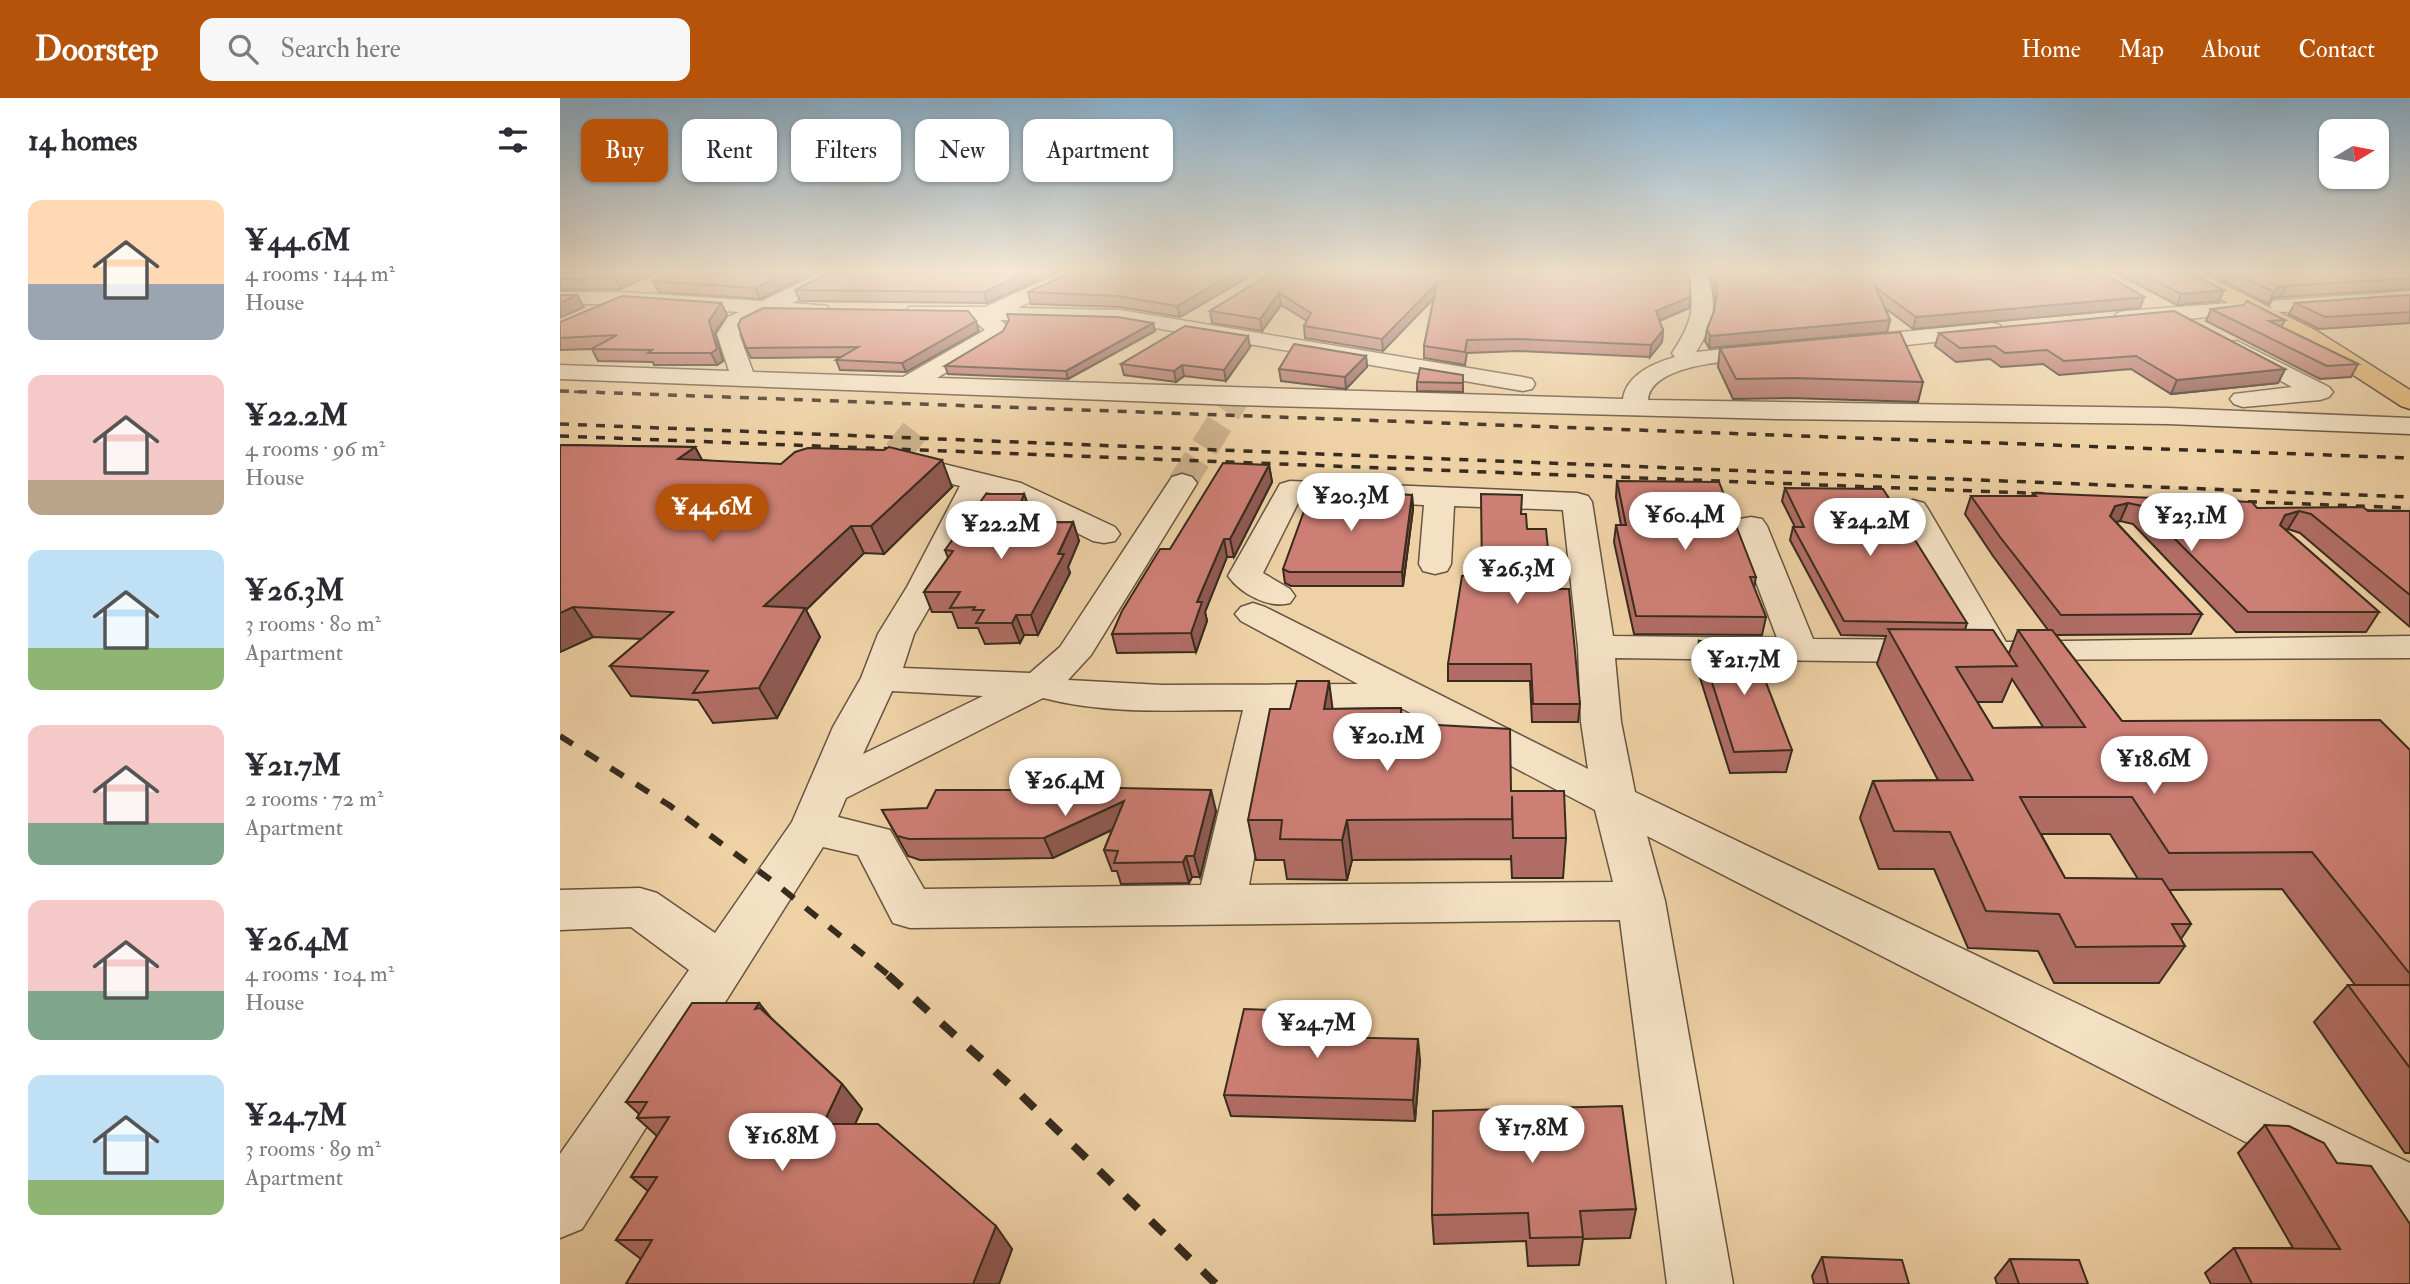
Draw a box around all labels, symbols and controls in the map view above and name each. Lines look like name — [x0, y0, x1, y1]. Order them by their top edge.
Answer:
search box — [200, 18, 690, 81]
text: Doorstep — [35, 29, 158, 70]
icon: search — [224, 30, 262, 68]
text: Search here — [280, 33, 401, 65]
text: Home — [2021, 34, 2081, 65]
text: Map — [2119, 34, 2164, 65]
text: About — [2202, 34, 2261, 65]
text: Contact — [2299, 34, 2375, 65]
chip: Buy — [581, 119, 668, 182]
chip: Rent — [682, 119, 777, 182]
chip: Filters — [791, 119, 901, 182]
chip: New — [915, 119, 1009, 182]
chip: Apartment — [1023, 119, 1173, 182]
north arrow — [2319, 119, 2389, 189]
map controls — [2319, 119, 2389, 189]
icon: filters — [494, 121, 532, 159]
text: 14 homes — [28, 122, 137, 159]
text: ¥44.6M — [245, 222, 351, 259]
icon: home — [84, 228, 168, 312]
text: 4 rooms · 144 m² — [245, 259, 395, 288]
text: House — [245, 288, 304, 317]
text: ¥22.2M — [245, 397, 348, 434]
icon: home — [84, 403, 168, 487]
text: 4 rooms · 96 m² — [245, 434, 385, 463]
text: House — [245, 463, 304, 492]
pin: ¥20.3M — [1294, 474, 1408, 533]
text: ¥20.3M — [1313, 481, 1389, 510]
pin: ¥44.6M — [655, 484, 769, 544]
text: ¥44.6M — [672, 492, 752, 521]
pin: ¥60.4M — [1628, 492, 1742, 552]
pin: ¥23.1M — [2134, 494, 2248, 553]
pin: ¥24.2M — [1813, 498, 1927, 558]
text: ¥60.4M — [1645, 500, 1725, 529]
text: ¥23.1M — [2155, 501, 2227, 530]
pin: ¥22.2M — [944, 502, 1058, 561]
text: ¥24.2M — [1830, 506, 1910, 535]
text: ¥22.2M — [962, 509, 1040, 538]
pin: ¥26.3M — [1460, 546, 1574, 606]
text: ¥26.3M — [1479, 554, 1555, 583]
text: ¥26.3M — [245, 572, 344, 609]
icon: home — [84, 578, 168, 662]
text: 3 rooms · 80 m² — [245, 609, 381, 638]
text: Apartment — [245, 638, 343, 667]
pin: ¥21.7M — [1687, 638, 1801, 697]
text: ¥21.7M — [1707, 645, 1781, 674]
pin: ¥20.1M — [1330, 714, 1444, 773]
text: ¥20.1M — [1349, 721, 1425, 750]
pin: ¥18.6M — [2097, 736, 2211, 796]
text: ¥18.6M — [2117, 744, 2191, 773]
text: ¥21.7M — [245, 747, 341, 784]
icon: home — [84, 753, 168, 837]
pin: ¥26.4M — [1008, 758, 1122, 818]
text: ¥26.4M — [1025, 766, 1105, 795]
text: 2 rooms · 72 m² — [245, 784, 383, 813]
text: Apartment — [245, 813, 343, 842]
text: ¥26.4M — [245, 922, 349, 959]
icon: home — [84, 928, 168, 1012]
text: 4 rooms · 104 m² — [245, 959, 394, 988]
text: House — [245, 988, 304, 1017]
pin: ¥24.7M — [1260, 1000, 1374, 1060]
text: ¥24.7M — [1278, 1008, 1356, 1037]
text: ¥24.7M — [245, 1097, 347, 1134]
icon: home — [84, 1103, 168, 1187]
pin: ¥17.8M — [1475, 1105, 1589, 1165]
text: ¥17.8M — [1495, 1113, 1569, 1142]
pin: ¥16.8M — [725, 1114, 839, 1173]
text: ¥16.8M — [745, 1121, 819, 1150]
text: 3 rooms · 89 m² — [245, 1134, 381, 1163]
text: Apartment — [245, 1163, 343, 1192]

